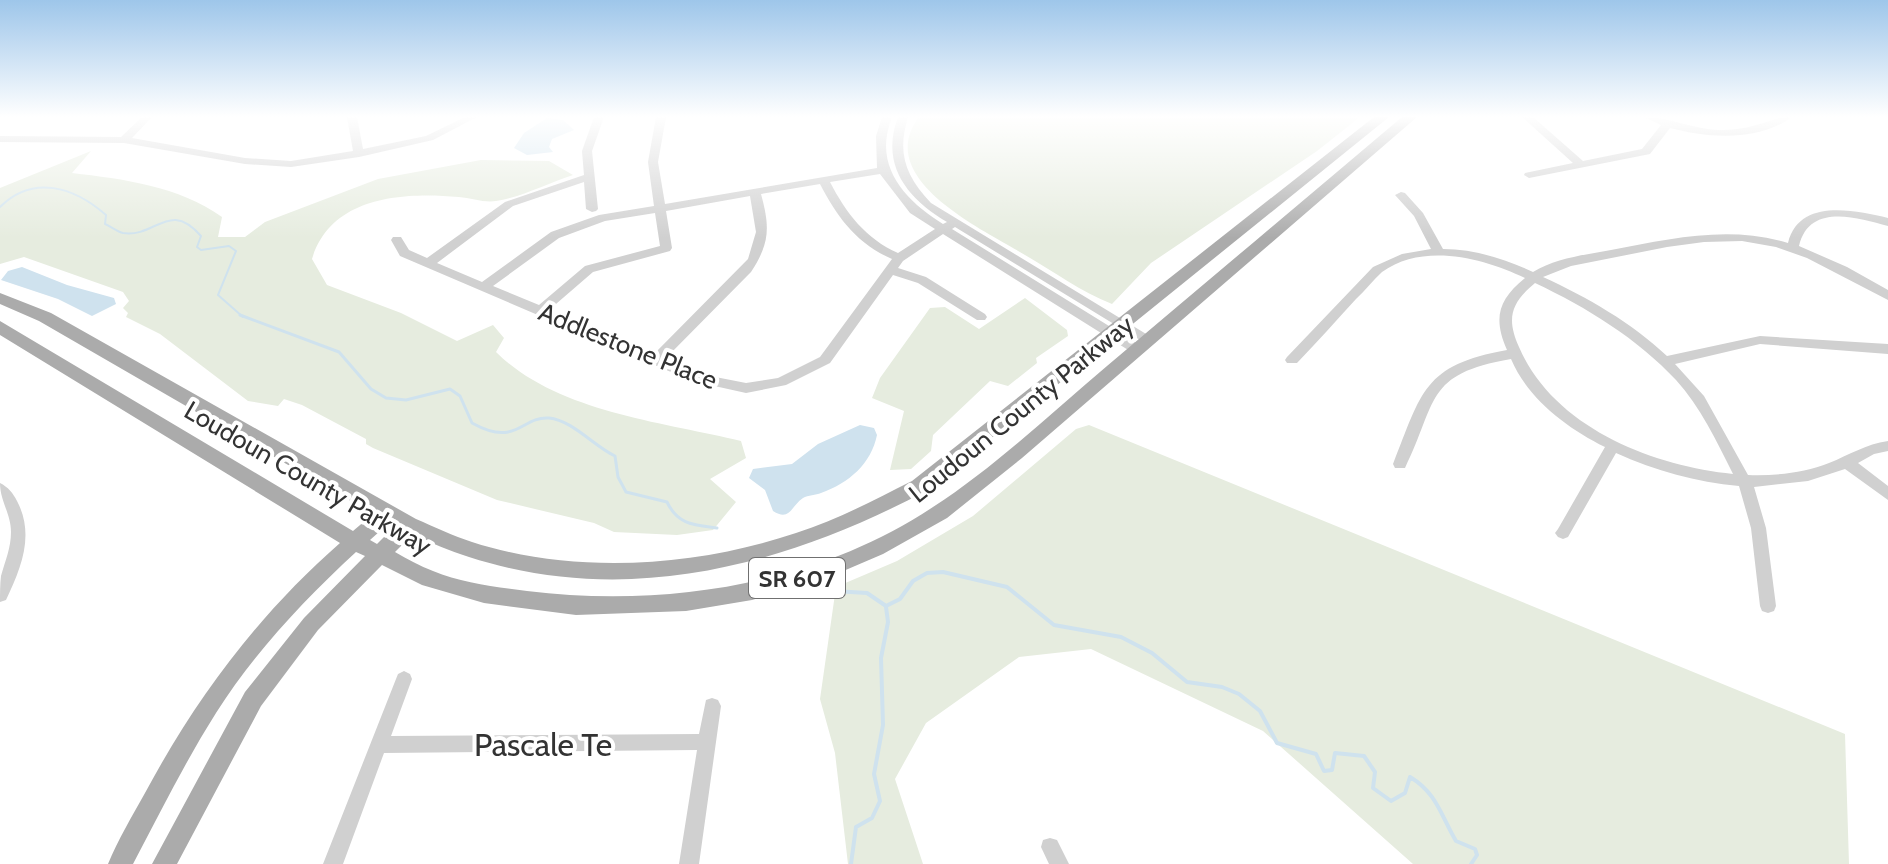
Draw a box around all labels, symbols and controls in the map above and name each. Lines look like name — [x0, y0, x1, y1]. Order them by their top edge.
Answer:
street label: Addlestone Place — [534, 296, 722, 396]
street label: Loudoun County Parkway — [902, 309, 1140, 509]
street label: Loudoun County Parkway — [179, 394, 437, 562]
road number: SR 607 — [749, 558, 845, 598]
street label: Pascale Te — [474, 725, 612, 764]

